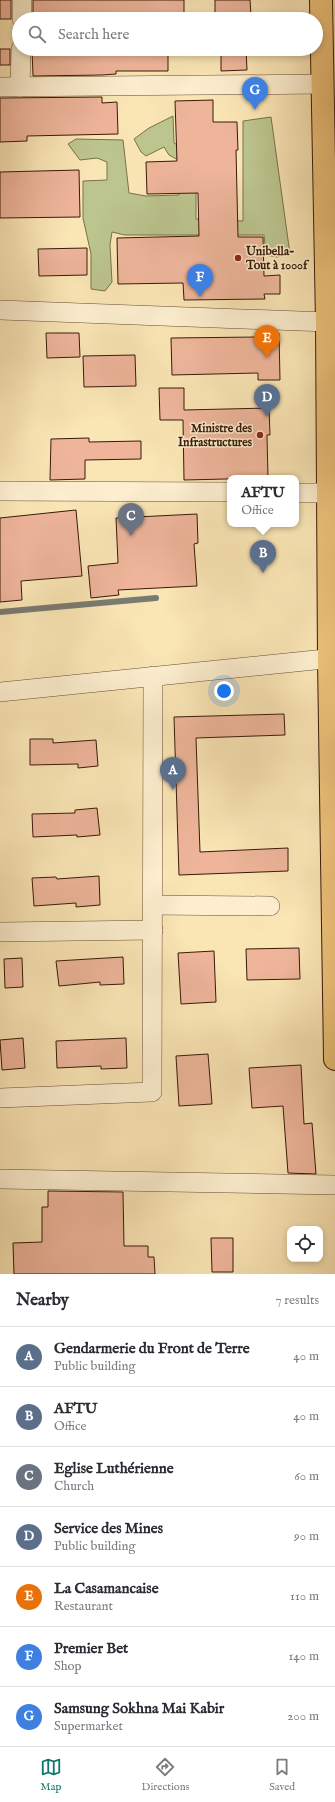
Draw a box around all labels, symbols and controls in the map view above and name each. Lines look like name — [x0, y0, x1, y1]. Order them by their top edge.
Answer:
search box — [12, 12, 323, 56]
icon: search — [26, 23, 48, 45]
text: Search here — [58, 25, 129, 44]
pin: G — [242, 77, 268, 110]
place label: Unibella- Tout à 1000f — [245, 244, 310, 273]
marker: Unibella- Tout à 1000f — [233, 253, 243, 263]
pin: F — [187, 264, 213, 297]
pin: E — [254, 325, 280, 358]
pin: D — [254, 384, 280, 417]
place label: Ministre des Infrastructures — [178, 421, 253, 450]
marker: Ministre des Infrastructures — [255, 430, 265, 440]
popup — [227, 475, 299, 527]
text: AFTU — [241, 483, 285, 502]
text: Office — [241, 502, 274, 519]
pin: C — [118, 503, 144, 536]
pin: B — [250, 540, 276, 573]
your location — [214, 681, 234, 701]
pin: A — [160, 757, 186, 790]
map controls — [287, 1226, 323, 1262]
button: locate — [287, 1226, 323, 1262]
text: Nearby — [16, 1290, 69, 1311]
text: 7 results — [275, 1292, 319, 1309]
text: Gendarmerie du Front de Terre — [54, 1339, 250, 1358]
text: A — [25, 1348, 33, 1365]
text: 40 m — [293, 1348, 319, 1365]
text: Public building — [54, 1358, 136, 1375]
text: AFTU — [54, 1399, 98, 1418]
text: B — [25, 1408, 33, 1425]
text: 40 m — [293, 1408, 319, 1425]
text: Office — [54, 1418, 86, 1435]
text: Eglise Luthérienne — [54, 1459, 174, 1478]
text: C — [24, 1468, 34, 1485]
text: 60 m — [294, 1468, 319, 1485]
text: Church — [54, 1478, 94, 1495]
text: Service des Mines — [54, 1519, 163, 1538]
text: D — [24, 1528, 34, 1545]
text: 90 m — [294, 1528, 319, 1545]
text: Public building — [54, 1538, 136, 1555]
text: La Casamancaise — [54, 1579, 159, 1598]
text: E — [24, 1588, 34, 1605]
text: 110 m — [290, 1588, 319, 1605]
text: Restaurant — [54, 1598, 113, 1615]
text: Premier Bet — [54, 1639, 128, 1658]
text: F — [25, 1648, 33, 1665]
text: 140 m — [289, 1648, 319, 1665]
text: Shop — [54, 1658, 82, 1675]
text: Samsung Sokhna Mai Kabir — [54, 1699, 224, 1718]
text: G — [24, 1708, 34, 1725]
text: 200 m — [287, 1708, 319, 1725]
text: Supermarket — [54, 1718, 123, 1735]
tab: Map — [40, 1756, 62, 1794]
tab: Directions — [142, 1756, 189, 1794]
tab: Saved — [269, 1756, 295, 1794]

